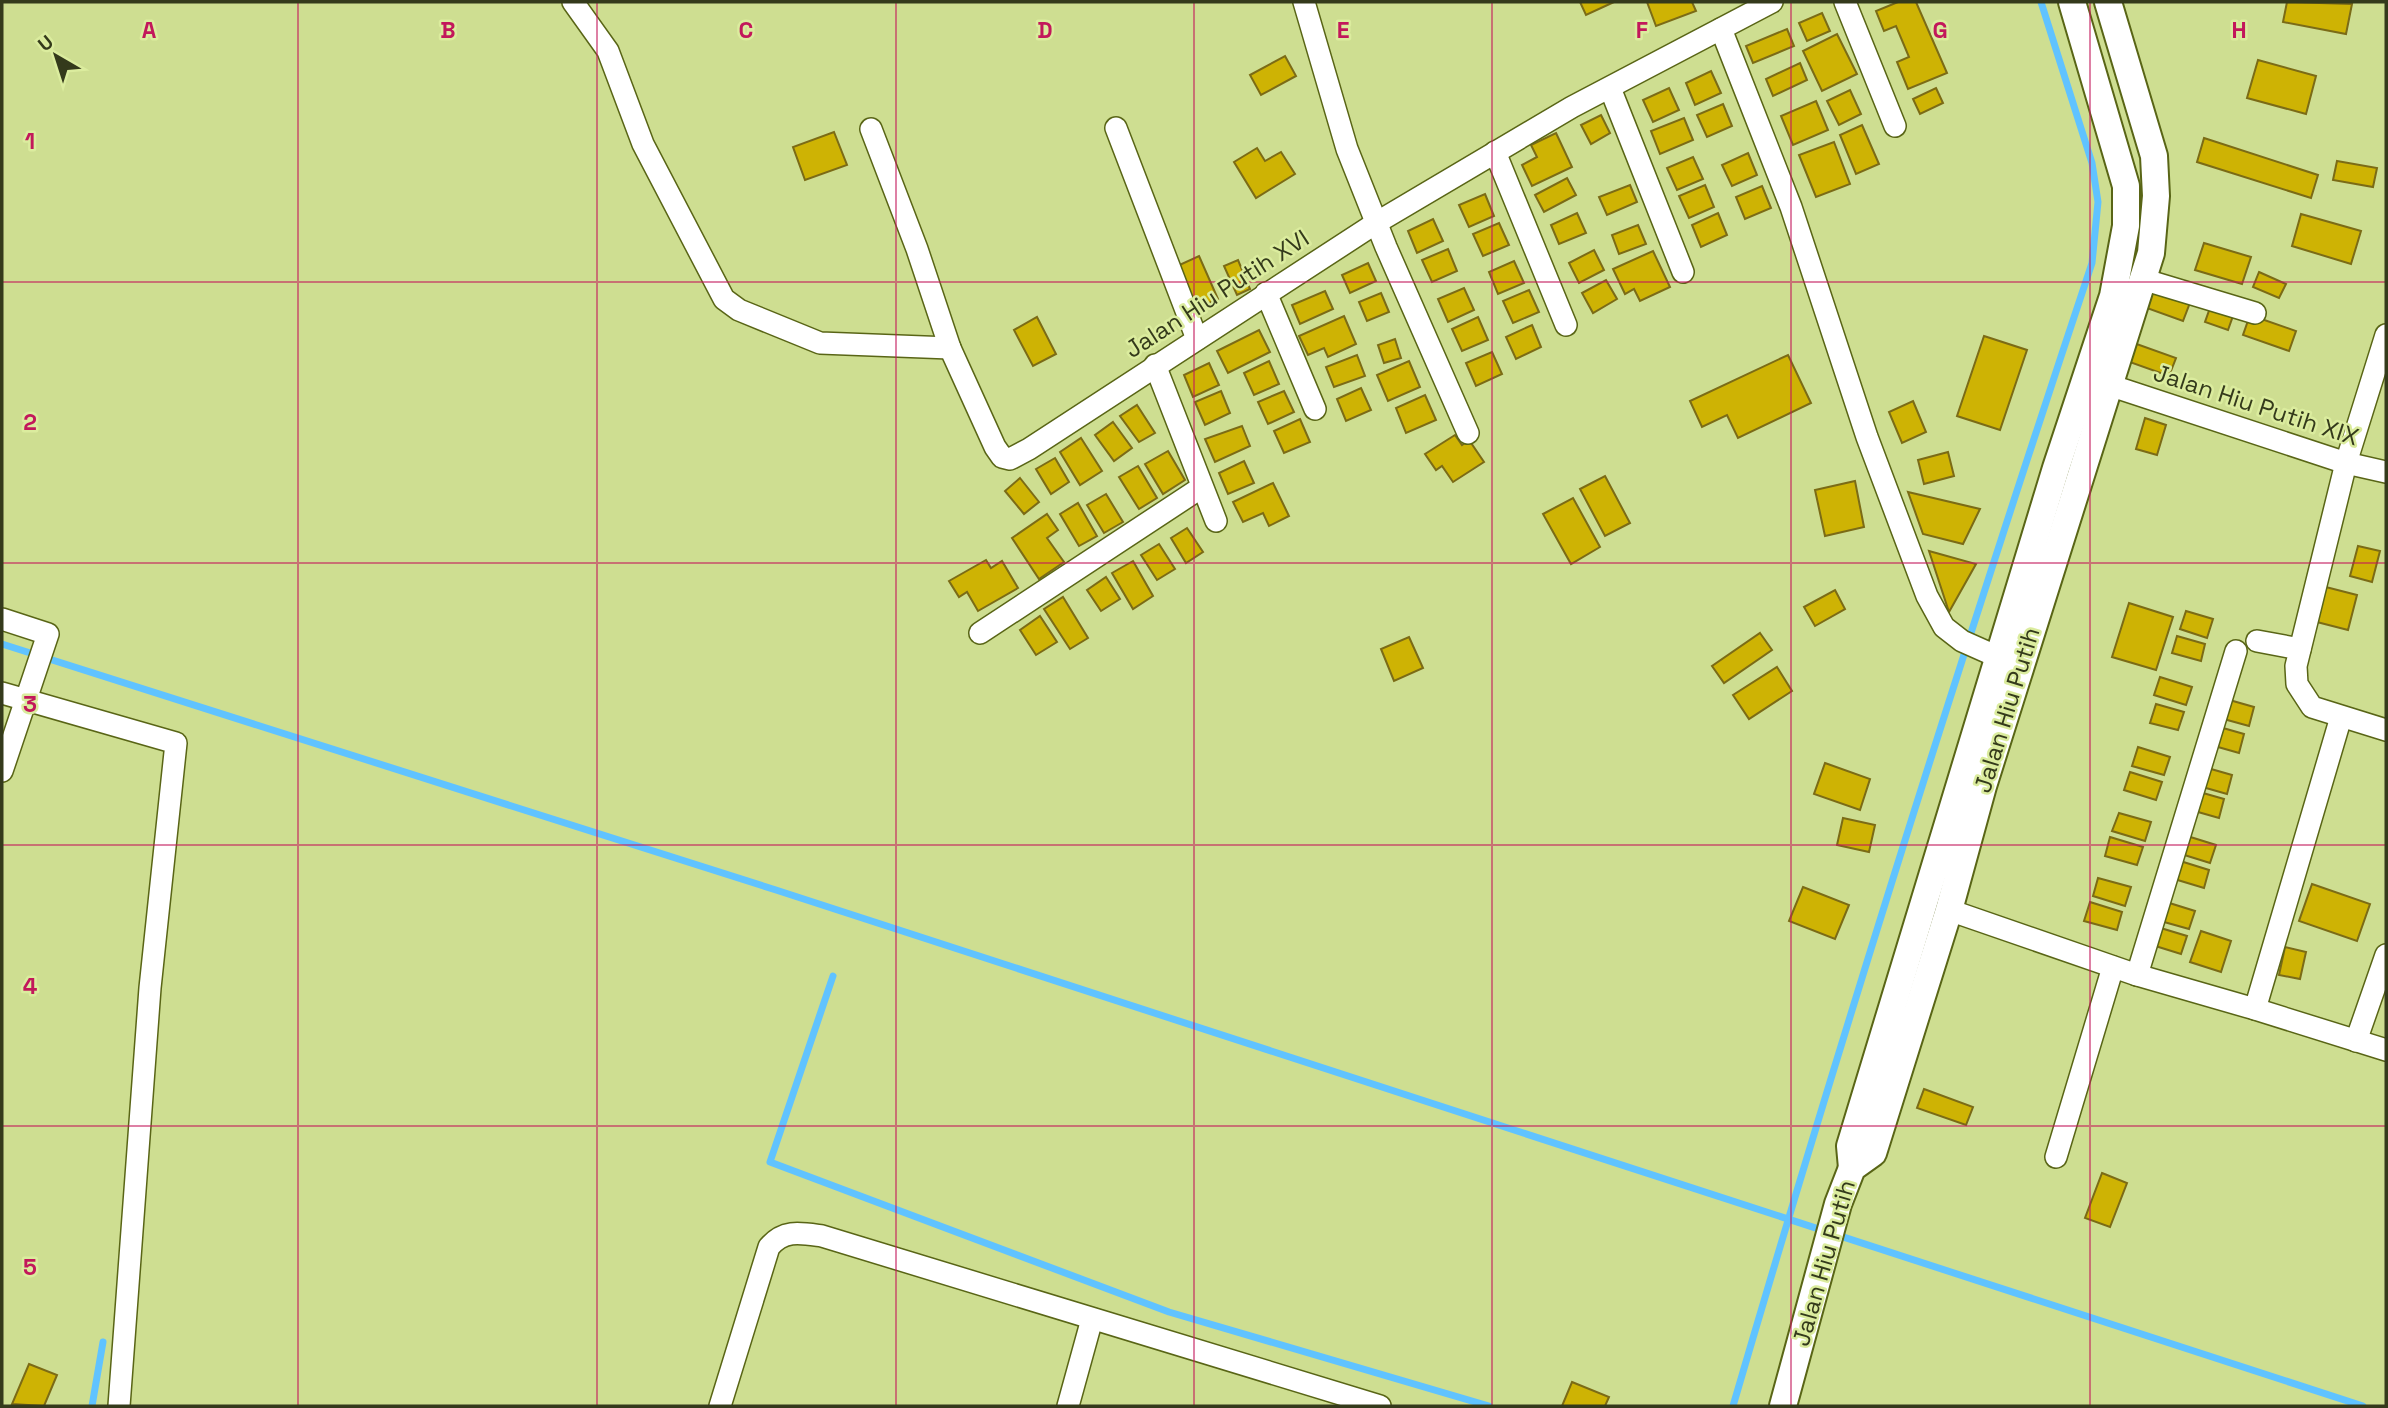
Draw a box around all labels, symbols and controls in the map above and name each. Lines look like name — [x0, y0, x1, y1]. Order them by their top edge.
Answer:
text: A — [142, 15, 157, 45]
text: B — [440, 15, 456, 45]
text: C — [739, 15, 753, 45]
text: D — [1037, 15, 1053, 45]
text: E — [1337, 15, 1349, 45]
text: F — [1636, 15, 1648, 45]
text: G — [1932, 15, 1948, 45]
text: H — [2231, 15, 2247, 45]
north arrow — [21, 21, 91, 91]
text: U — [33, 29, 58, 57]
text: 1 — [25, 126, 35, 156]
street label: Jalan Hiu Putih XVI — [1119, 222, 1315, 365]
street label: Jalan Hiu Putih XIX — [2150, 357, 2363, 452]
text: 2 — [23, 407, 37, 437]
street label: Jalan Hiu Putih — [1967, 623, 2046, 796]
text: 3 — [23, 689, 37, 719]
text: 4 — [23, 971, 38, 1001]
street label: Jalan Hiu Putih — [1785, 1176, 1862, 1349]
text: 5 — [23, 1252, 37, 1282]

